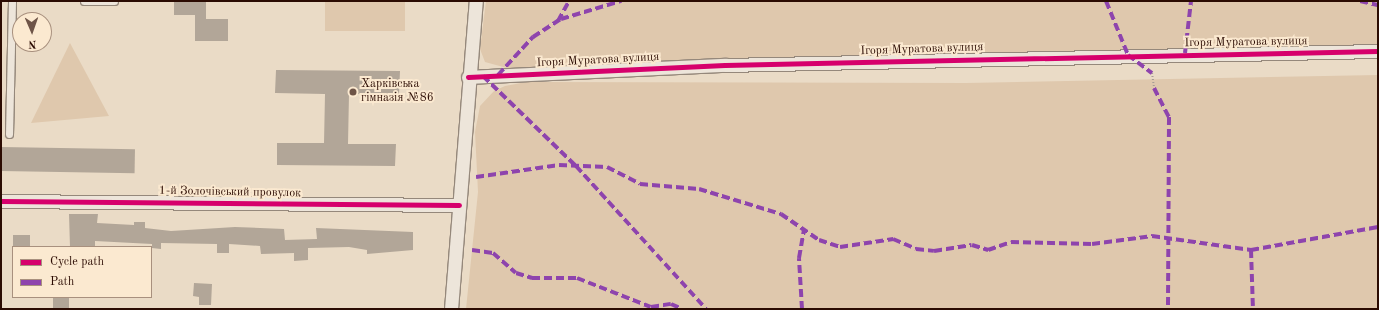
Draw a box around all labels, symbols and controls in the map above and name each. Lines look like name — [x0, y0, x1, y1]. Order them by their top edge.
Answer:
north arrow — [12, 12, 52, 52]
street label: Ігоря Муратова вулиця — [1184, 35, 1308, 51]
text: N — [28, 38, 37, 49]
street label: Ігоря Муратова вулиця — [860, 41, 984, 59]
street label: Ігоря Муратова вулиця — [536, 51, 660, 71]
place label: Харківська гімназія №86 — [361, 78, 434, 106]
marker: Харківська гімназія №86 — [348, 87, 358, 97]
street label: 1-й Золочівський провулок — [159, 185, 301, 201]
legend — [12, 246, 152, 298]
text: Cycle path — [50, 256, 104, 268]
text: Path — [50, 276, 74, 288]

